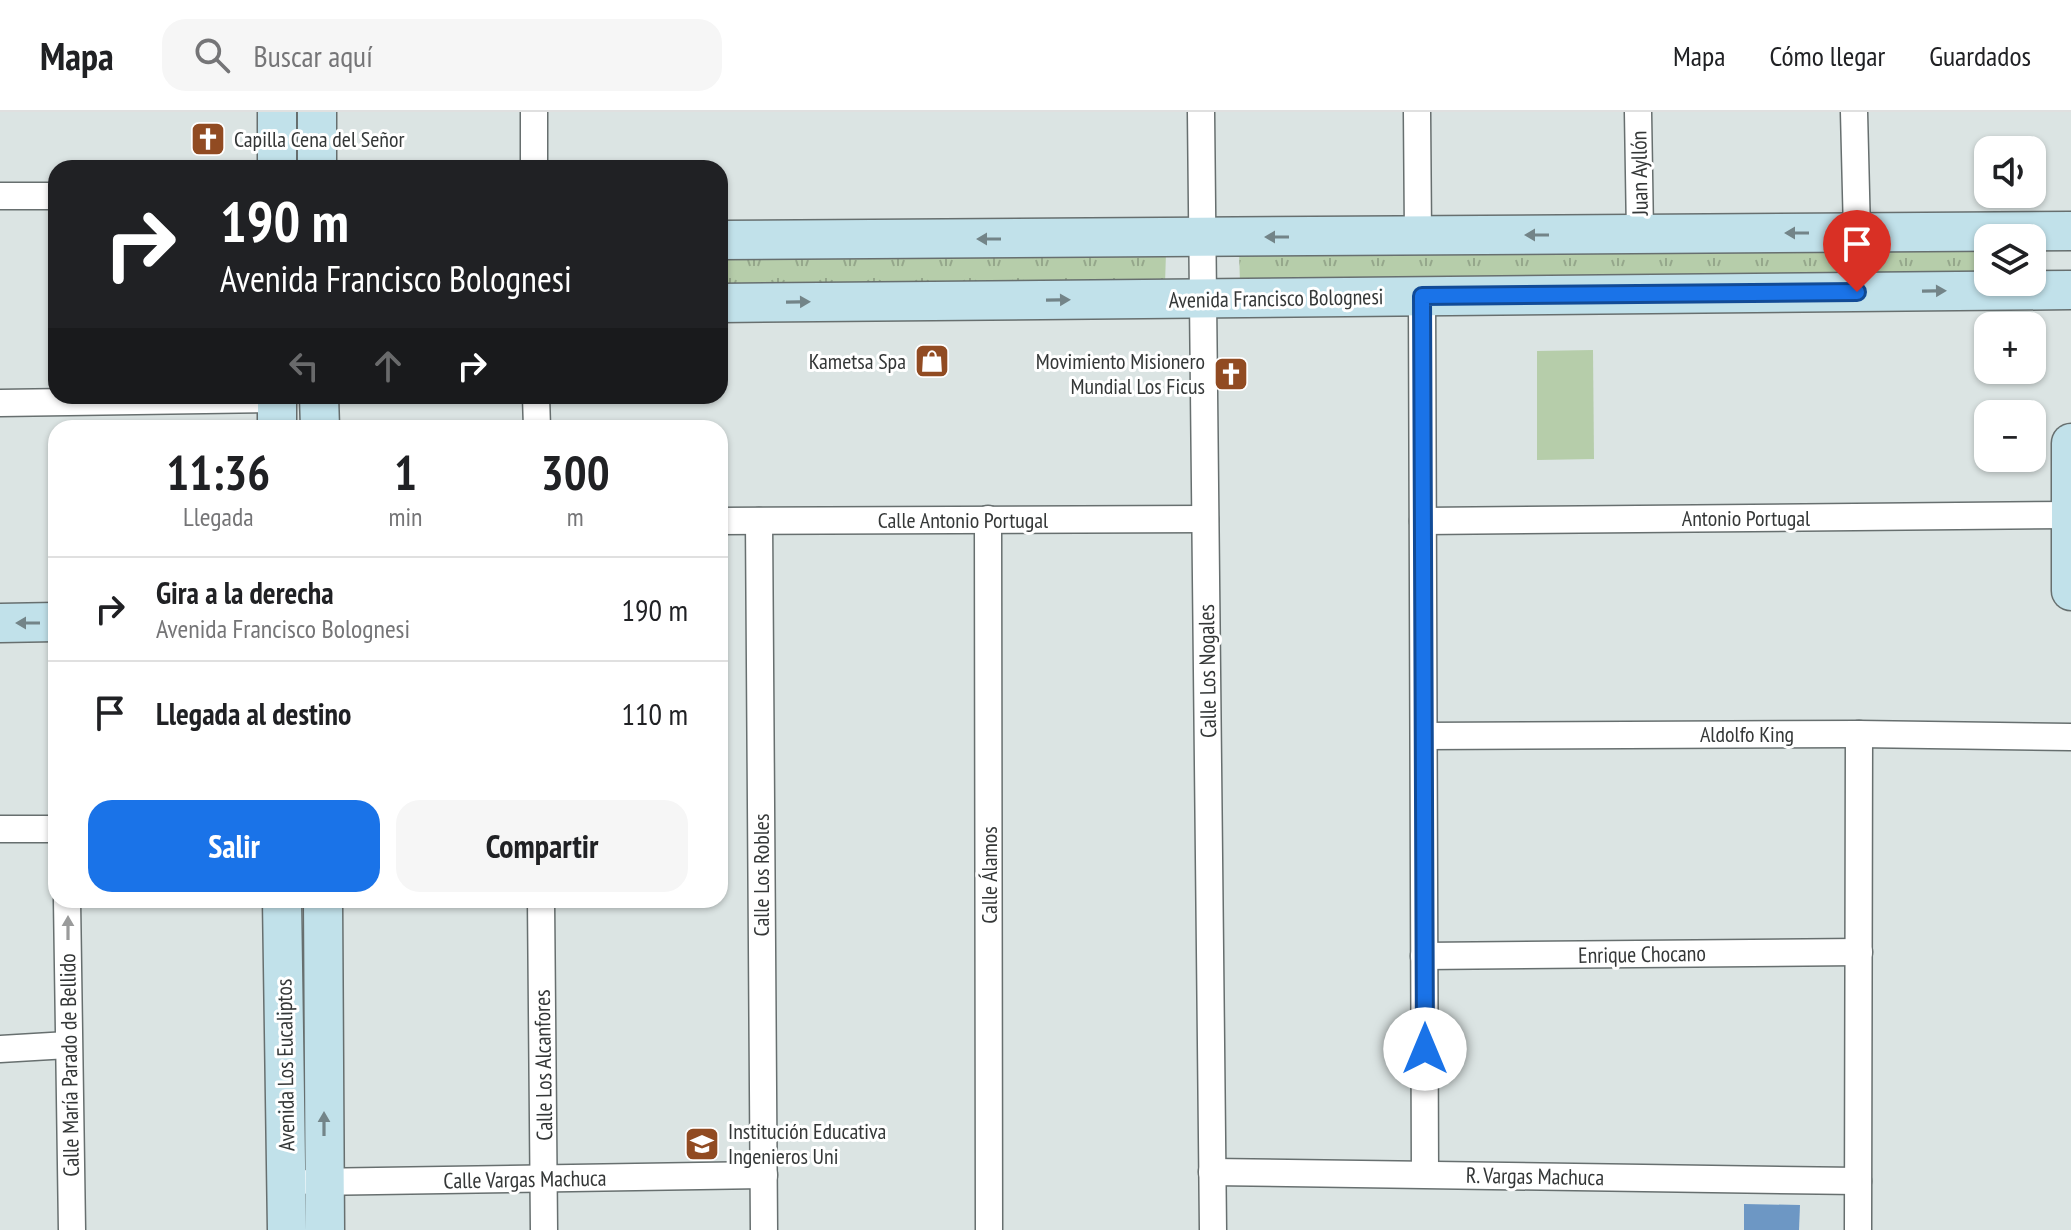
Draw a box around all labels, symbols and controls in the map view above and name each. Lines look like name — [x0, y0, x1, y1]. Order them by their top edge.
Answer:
search box — [162, 19, 722, 91]
text: Mapa — [40, 31, 114, 80]
icon: search — [190, 33, 234, 77]
text: Buscar aquí — [254, 36, 373, 75]
text: Mapa — [1673, 37, 1725, 74]
text: Cómo llegar — [1769, 37, 1885, 74]
text: Guardados — [1929, 37, 2031, 74]
church icon: Capilla Cena del Señor — [189, 120, 227, 158]
place label: Capilla Cena del Señor — [234, 125, 404, 153]
street label: Juan Ayllón — [1624, 130, 1654, 217]
map controls — [1974, 136, 2046, 472]
button: sound — [1974, 136, 2046, 208]
text: 190 m — [220, 185, 349, 257]
icon: right — [88, 192, 192, 296]
pin — [1823, 210, 1891, 292]
icon: arrive — [1835, 222, 1879, 266]
button: layers — [1974, 224, 2046, 296]
one-way arrow — [1784, 227, 1809, 239]
one-way arrow — [1524, 229, 1549, 241]
one-way arrow — [1264, 230, 1289, 243]
one-way arrow — [976, 233, 1001, 245]
text: Avenida Francisco Bolognesi — [220, 255, 572, 302]
street label: Avenida Francisco Bolognesi — [1168, 282, 1384, 314]
one-way arrow — [1922, 285, 1947, 297]
one-way arrow — [1046, 294, 1071, 306]
one-way arrow — [786, 296, 811, 309]
button: + — [1974, 312, 2046, 384]
shop icon: Kametsa Spa — [913, 342, 951, 380]
icon: left — [282, 344, 326, 388]
icon: ahead — [366, 344, 410, 388]
icon: right — [450, 344, 494, 388]
place label: Kametsa Spa — [809, 347, 906, 375]
place label: Movimiento Misionero Mundial Los Ficus — [1036, 347, 1205, 400]
church icon: Movimiento Misionero Mundial Los Ficus — [1212, 355, 1250, 393]
button: − — [1974, 400, 2046, 472]
text: 11:36 — [166, 441, 270, 503]
text: 1 — [394, 441, 417, 503]
text: 300 — [541, 441, 610, 503]
text: Llegada — [183, 500, 254, 533]
text: min — [388, 500, 422, 533]
text: m — [567, 500, 584, 533]
street label: Antonio Portugal — [1682, 504, 1811, 532]
street label: Calle Antonio Portugal — [878, 506, 1049, 534]
text: Gira a la derecha — [156, 573, 334, 612]
icon: right — [88, 587, 132, 631]
text: 190 m — [622, 590, 688, 629]
street label: Calle Los Nogales — [1192, 604, 1222, 738]
text: Avenida Francisco Bolognesi — [156, 612, 410, 645]
one-way arrow — [15, 616, 40, 629]
icon: arrive — [88, 691, 132, 735]
text: Llegada al destino — [156, 694, 351, 733]
text: 110 m — [622, 694, 688, 733]
street label: Aldolfo King — [1700, 720, 1794, 748]
button: Salir — [88, 800, 380, 892]
button: Compartir — [396, 800, 688, 892]
street label: Calle Los Robles — [747, 814, 775, 936]
street label: Calle Álamos — [975, 826, 1003, 924]
one-way arrow — [61, 915, 74, 940]
street label: Enrique Chocano — [1578, 939, 1706, 969]
street label: Calle María Parado de Bellido — [53, 953, 85, 1177]
street label: Avenida Los Eucaliptos — [269, 979, 301, 1151]
street label: Calle Los Alcanfores — [528, 989, 558, 1141]
position arrow — [1383, 1007, 1467, 1091]
one-way arrow — [318, 1111, 330, 1136]
place label: Institución Educativa Ingenieros Uni — [728, 1117, 886, 1170]
school or university icon: Institución Educativa Ingenieros Uni — [683, 1125, 721, 1163]
street label: R. Vargas Machuca — [1466, 1161, 1604, 1191]
street label: Calle Vargas Machuca — [443, 1164, 607, 1194]

